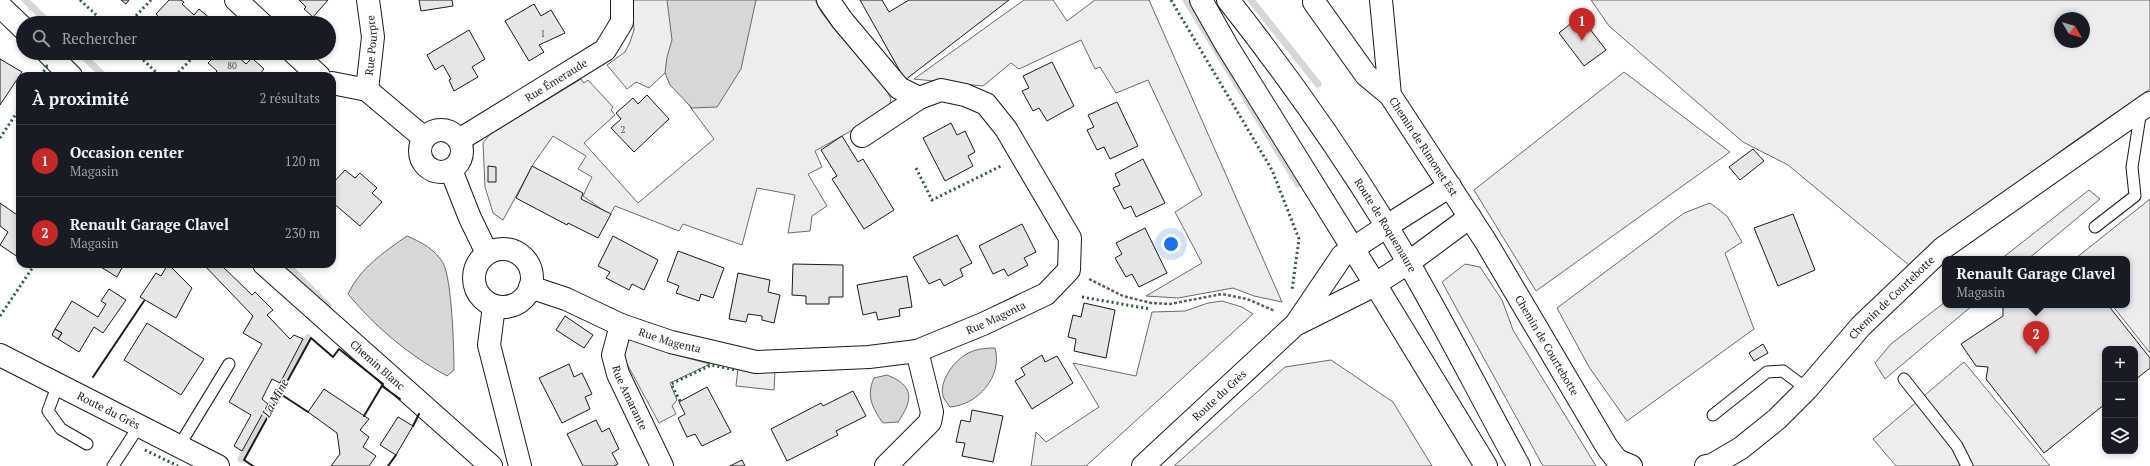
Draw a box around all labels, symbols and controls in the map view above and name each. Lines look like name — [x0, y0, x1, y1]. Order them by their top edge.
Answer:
pin: 1 — [1569, 8, 1595, 41]
north arrow — [2054, 12, 2090, 48]
street label: Rue Pourpre — [362, 14, 380, 76]
search box — [16, 16, 336, 60]
icon: search — [30, 27, 52, 49]
text: Rechercher — [62, 28, 137, 48]
house number: 1 — [541, 28, 545, 40]
street label: Rue Émeraude — [522, 55, 590, 105]
house number: 80 — [227, 60, 237, 72]
text: À proximité — [32, 87, 129, 110]
text: 2 résultats — [260, 89, 320, 107]
street label: Chemin de Rimonet Est — [1386, 94, 1461, 199]
house number: 2 — [621, 124, 626, 136]
text: Occasion center — [70, 142, 184, 162]
text: 1 — [41, 152, 49, 170]
text: 120 m — [285, 152, 320, 170]
text: Magasin — [70, 162, 119, 180]
street label: Route de Roquemaure — [1351, 176, 1420, 275]
text: Renault Garage Clavel — [70, 214, 229, 234]
text: 2 — [41, 224, 49, 242]
text: 230 m — [285, 224, 320, 242]
text: Magasin — [70, 234, 119, 252]
your location — [1161, 234, 1181, 254]
street label: Chemin de Courtebotte — [1846, 253, 1938, 342]
popup — [1942, 256, 2130, 308]
text: Renault Garage Clavel — [1957, 263, 2115, 283]
text: Magasin — [1957, 283, 2005, 301]
street label: Chemin de Courtebotte — [1512, 293, 1582, 399]
street label: Rue Magenta — [964, 298, 1028, 337]
pin: 2 — [2023, 321, 2049, 354]
street label: Rue Magenta — [637, 325, 703, 356]
street label: Chemin Blanc — [347, 337, 408, 393]
map controls — [2102, 346, 2138, 454]
button: + — [2102, 346, 2138, 382]
street label: Rue Amarante — [609, 364, 651, 433]
street label: Route du Grès — [1189, 367, 1249, 424]
water label: La Mine — [258, 376, 292, 421]
button: − — [2102, 382, 2138, 418]
street label: Route du Grès — [75, 389, 143, 432]
button: layers — [2102, 418, 2138, 454]

